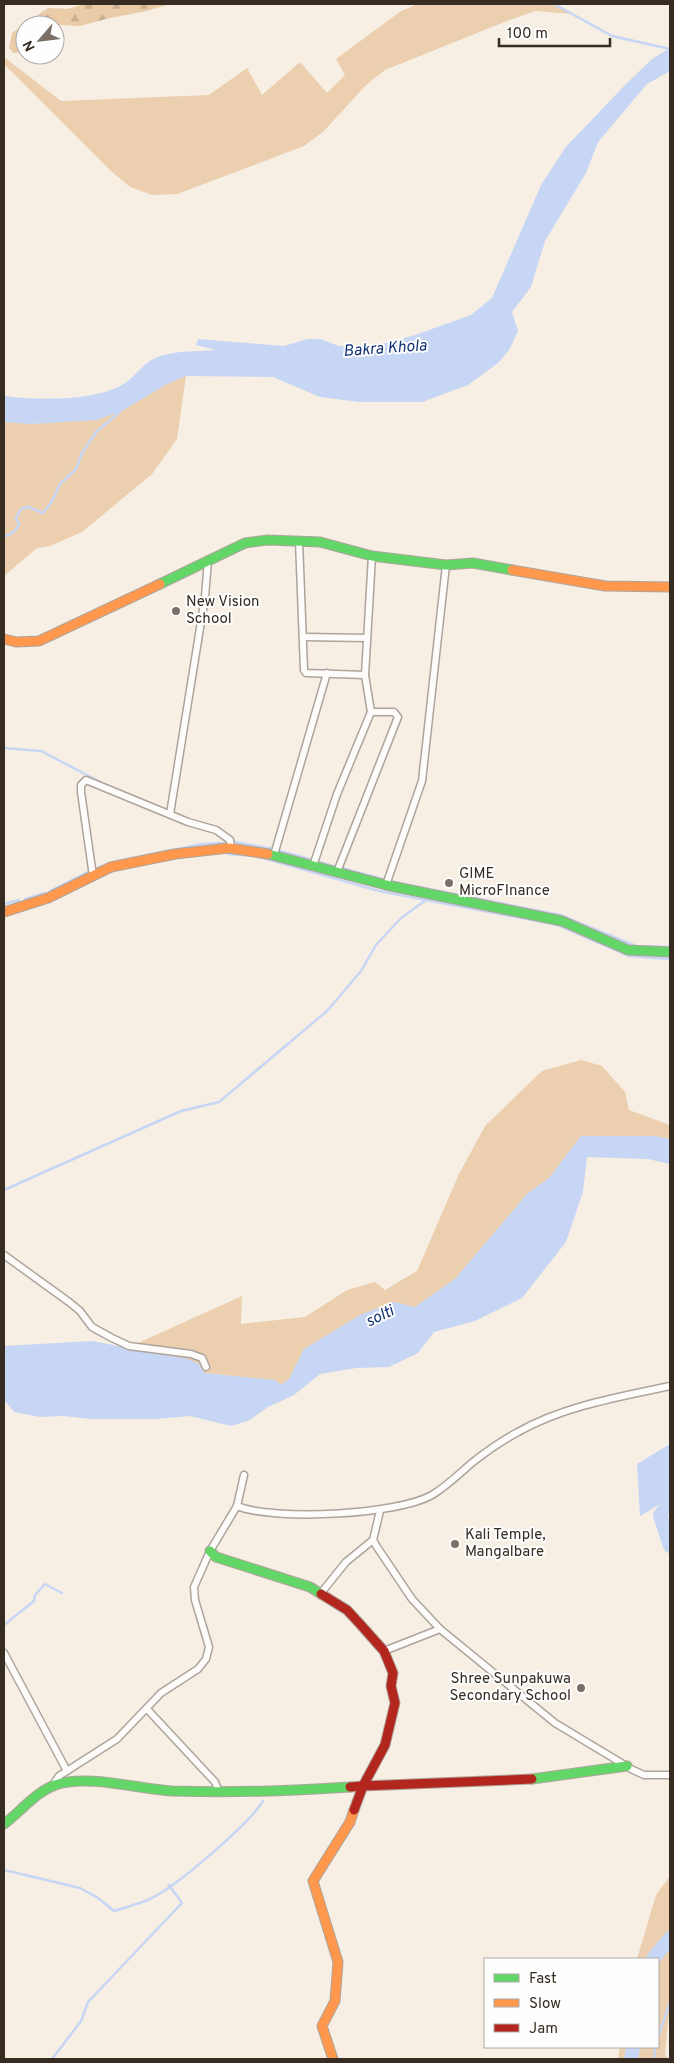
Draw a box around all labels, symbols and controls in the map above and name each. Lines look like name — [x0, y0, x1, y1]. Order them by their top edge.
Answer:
north arrow — [15, 15, 65, 65]
scale bar — [499, 15, 610, 47]
text: 100 m — [507, 25, 548, 44]
text: N — [20, 37, 40, 54]
water label: Bakra Khola — [343, 336, 428, 362]
place label: New Vision School — [186, 593, 259, 629]
marker: New Vision School — [170, 605, 182, 617]
place label: GIME MicroFInance — [459, 865, 550, 901]
marker: GIME MicroFInance — [443, 877, 455, 889]
water label: solti — [363, 1301, 398, 1332]
place label: Kali Temple, Mangalbare — [465, 1526, 546, 1562]
marker: Kali Temple, Mangalbare — [449, 1538, 461, 1550]
place label: Shree Sunpakuwa Secondary School — [450, 1670, 571, 1706]
marker: Shree Sunpakuwa Secondary School — [575, 1682, 587, 1694]
legend — [484, 1958, 659, 2048]
text: Fast — [529, 1970, 557, 1989]
text: Slow — [529, 1995, 561, 2014]
text: Jam — [529, 2020, 558, 2039]

